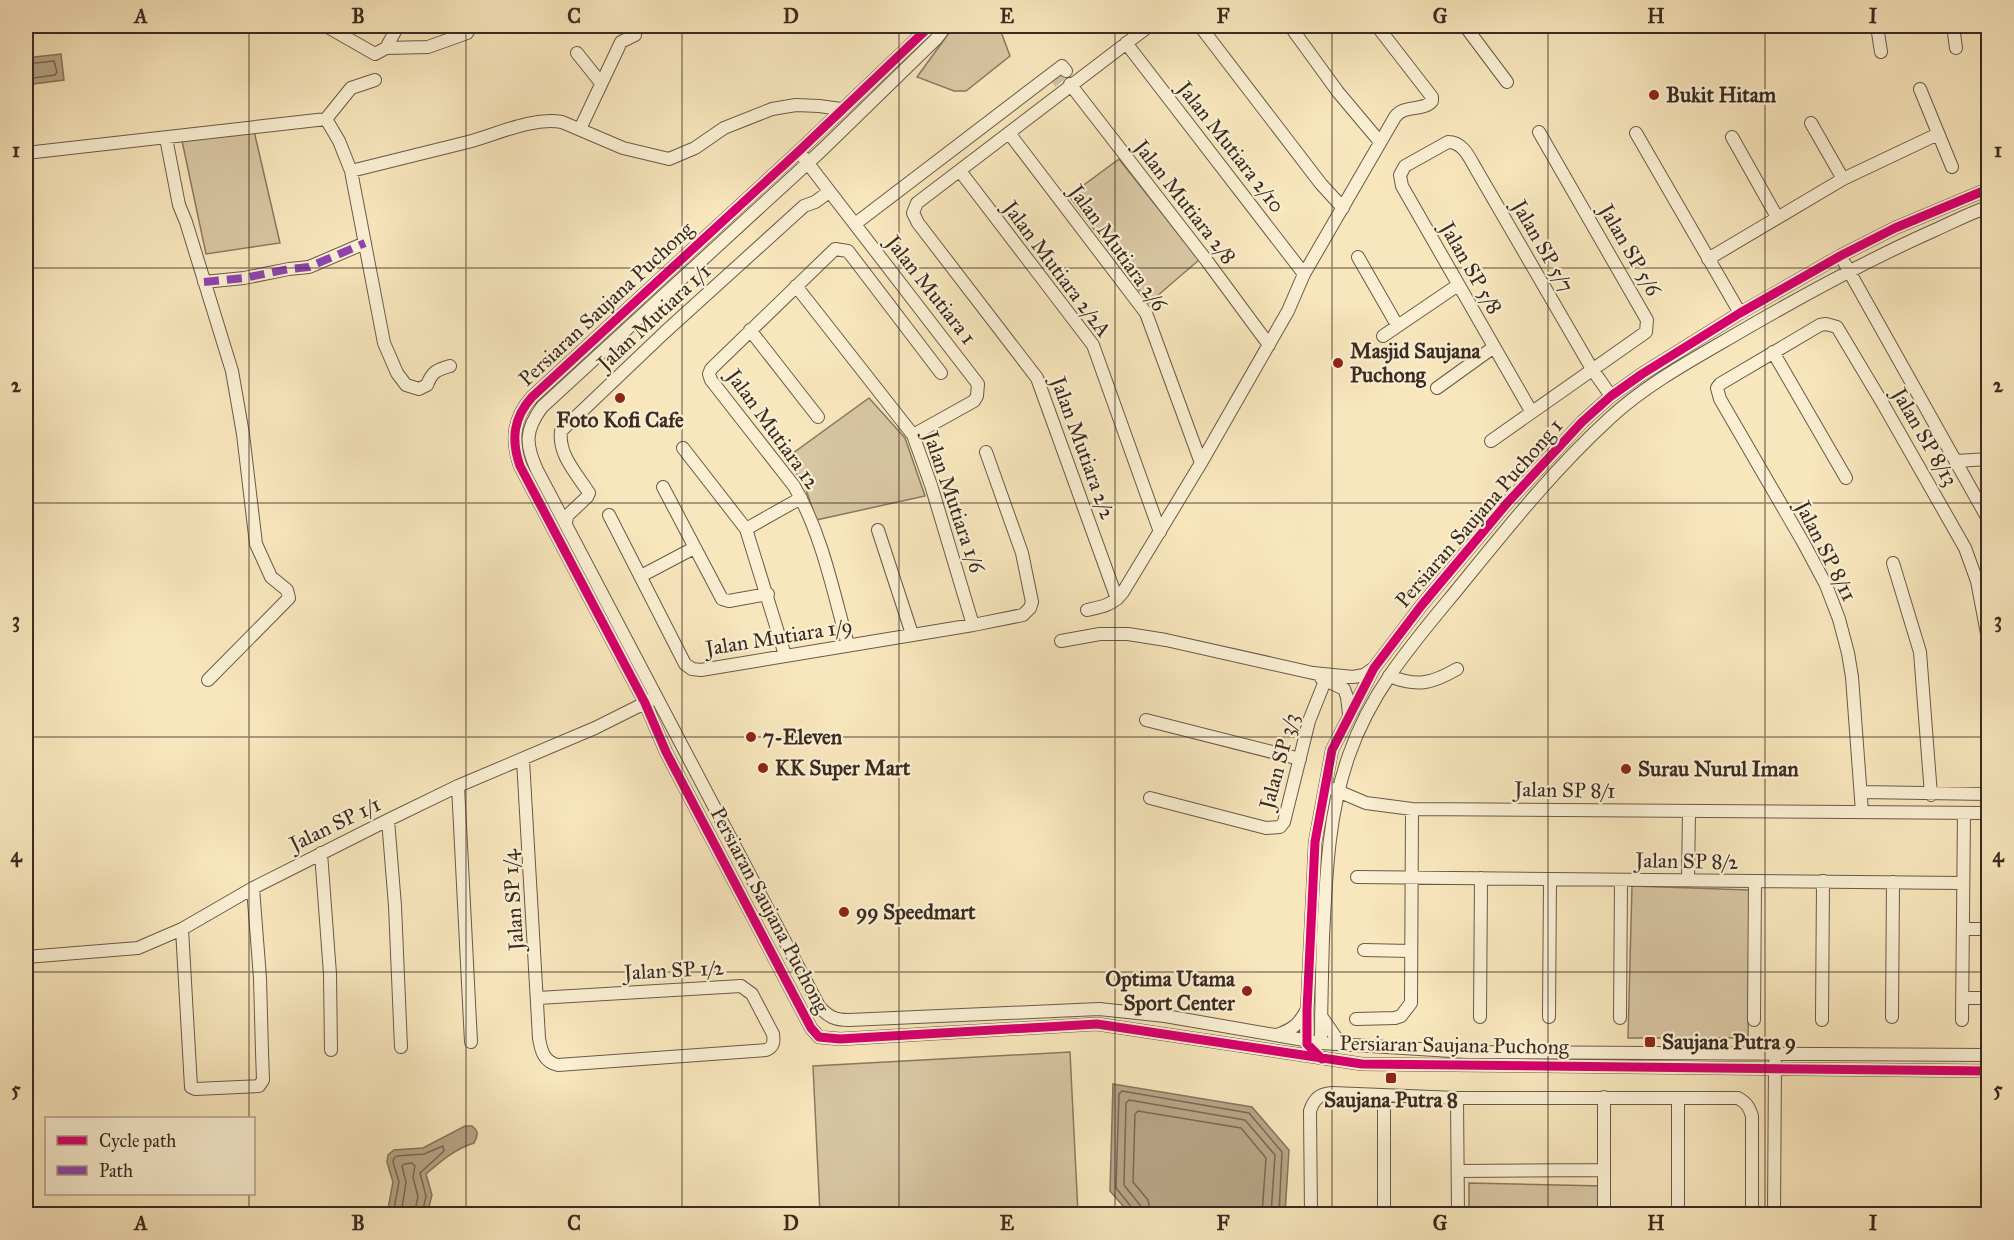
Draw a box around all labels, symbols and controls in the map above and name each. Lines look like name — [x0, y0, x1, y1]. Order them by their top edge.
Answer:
text: A — [132, 4, 148, 28]
text: B — [351, 4, 365, 28]
text: C — [567, 4, 581, 28]
text: D — [783, 4, 799, 28]
text: E — [1000, 4, 1015, 28]
text: F — [1216, 4, 1230, 28]
text: G — [1433, 4, 1448, 28]
text: H — [1647, 4, 1665, 28]
text: I — [1869, 4, 1878, 28]
street label: Jalan Mutiara 2/10 — [1170, 74, 1290, 218]
place label: Bukit Hitam — [1666, 82, 1777, 108]
marker: Bukit Hitam — [1647, 88, 1661, 102]
street label: Jalan Mutiara 2/8 — [1127, 133, 1242, 269]
text: 1 — [12, 138, 20, 162]
text: 1 — [1994, 138, 2002, 162]
street label: Jalan Mutiara 2/6 — [1062, 178, 1173, 317]
street label: Jalan SP 5/7 — [1505, 193, 1580, 297]
street label: Jalan Mutiara 2/2A — [996, 194, 1117, 342]
street label: Jalan SP 5/6 — [1592, 198, 1667, 302]
street label: Jalan SP 5/8 — [1433, 215, 1508, 319]
street label: Persiaran Saujana Puchong — [513, 216, 699, 392]
street label: Jalan Mutiara 1 — [879, 229, 982, 350]
street label: Jalan Mutiara 1/1 — [590, 258, 716, 377]
place label: Masjid Saujana Puchong — [1350, 338, 1482, 388]
marker: Masjid Saujana Puchong — [1331, 356, 1345, 370]
street label: Jalan Mutiara 12 — [720, 362, 826, 495]
street label: Jalan Mutiara 2/2 — [1045, 371, 1121, 523]
text: 2 — [11, 373, 22, 397]
text: 2 — [1993, 373, 2004, 397]
street label: Jalan SP 8/13 — [1885, 381, 1964, 491]
marker: Foto Kofi Cafe — [613, 391, 627, 405]
place label: Foto Kofi Cafe — [556, 407, 684, 433]
street label: Persiaran Saujana Puchong 1 — [1390, 413, 1568, 613]
street label: Jalan Mutiara 1/6 — [917, 426, 991, 577]
street label: Jalan SP 8/11 — [1789, 495, 1862, 606]
text: 3 — [12, 608, 20, 633]
text: 3 — [1994, 608, 2002, 633]
street label: Jalan Mutiara 1/9 — [702, 613, 854, 662]
street label: Jalan SP 3/3 — [1253, 710, 1304, 814]
place label: 7-Eleven — [763, 724, 843, 750]
marker: 7-Eleven — [744, 730, 758, 744]
place label: KK Super Mart — [775, 755, 911, 781]
place label: Surau Nurul Iman — [1638, 756, 1799, 782]
marker: KK Super Mart — [756, 761, 770, 775]
marker: Surau Nurul Iman — [1619, 762, 1633, 776]
street label: Jalan SP 8/1 — [1512, 776, 1616, 804]
street label: Jalan SP 1/1 — [283, 791, 385, 858]
street label: Persiaran Saujana Puchong — [705, 803, 835, 1018]
text: 4 — [10, 843, 22, 868]
text: 4 — [1992, 843, 2004, 868]
street label: Jalan SP 1/4 — [496, 847, 530, 953]
street label: Jalan SP 8/2 — [1633, 847, 1739, 875]
place label: 99 Speedmart — [856, 899, 976, 925]
marker: 99 Speedmart — [837, 905, 851, 919]
street label: Jalan SP 1/2 — [621, 954, 725, 986]
place label: Optima Utama Sport Center — [1105, 966, 1236, 1016]
marker: Optima Utama Sport Center — [1240, 984, 1254, 998]
place label: Saujana Putra 9 — [1662, 1029, 1796, 1055]
street label: Persiaran Saujana Puchong — [1339, 1030, 1569, 1060]
marker: Saujana Putra 9 — [1643, 1035, 1657, 1049]
marker: Saujana Putra 8 — [1384, 1071, 1398, 1085]
text: 5 — [11, 1077, 21, 1101]
text: 5 — [1993, 1077, 2003, 1101]
place label: Saujana Putra 8 — [1324, 1087, 1458, 1113]
legend — [45, 1117, 255, 1195]
text: Cycle path — [99, 1130, 176, 1152]
text: Path — [99, 1160, 133, 1182]
text: A — [132, 1211, 148, 1235]
text: B — [351, 1211, 365, 1235]
text: C — [567, 1211, 581, 1235]
text: D — [783, 1211, 799, 1235]
text: E — [1000, 1211, 1015, 1235]
text: F — [1216, 1211, 1230, 1235]
text: G — [1433, 1211, 1448, 1235]
text: H — [1647, 1211, 1665, 1235]
text: I — [1869, 1211, 1878, 1235]

